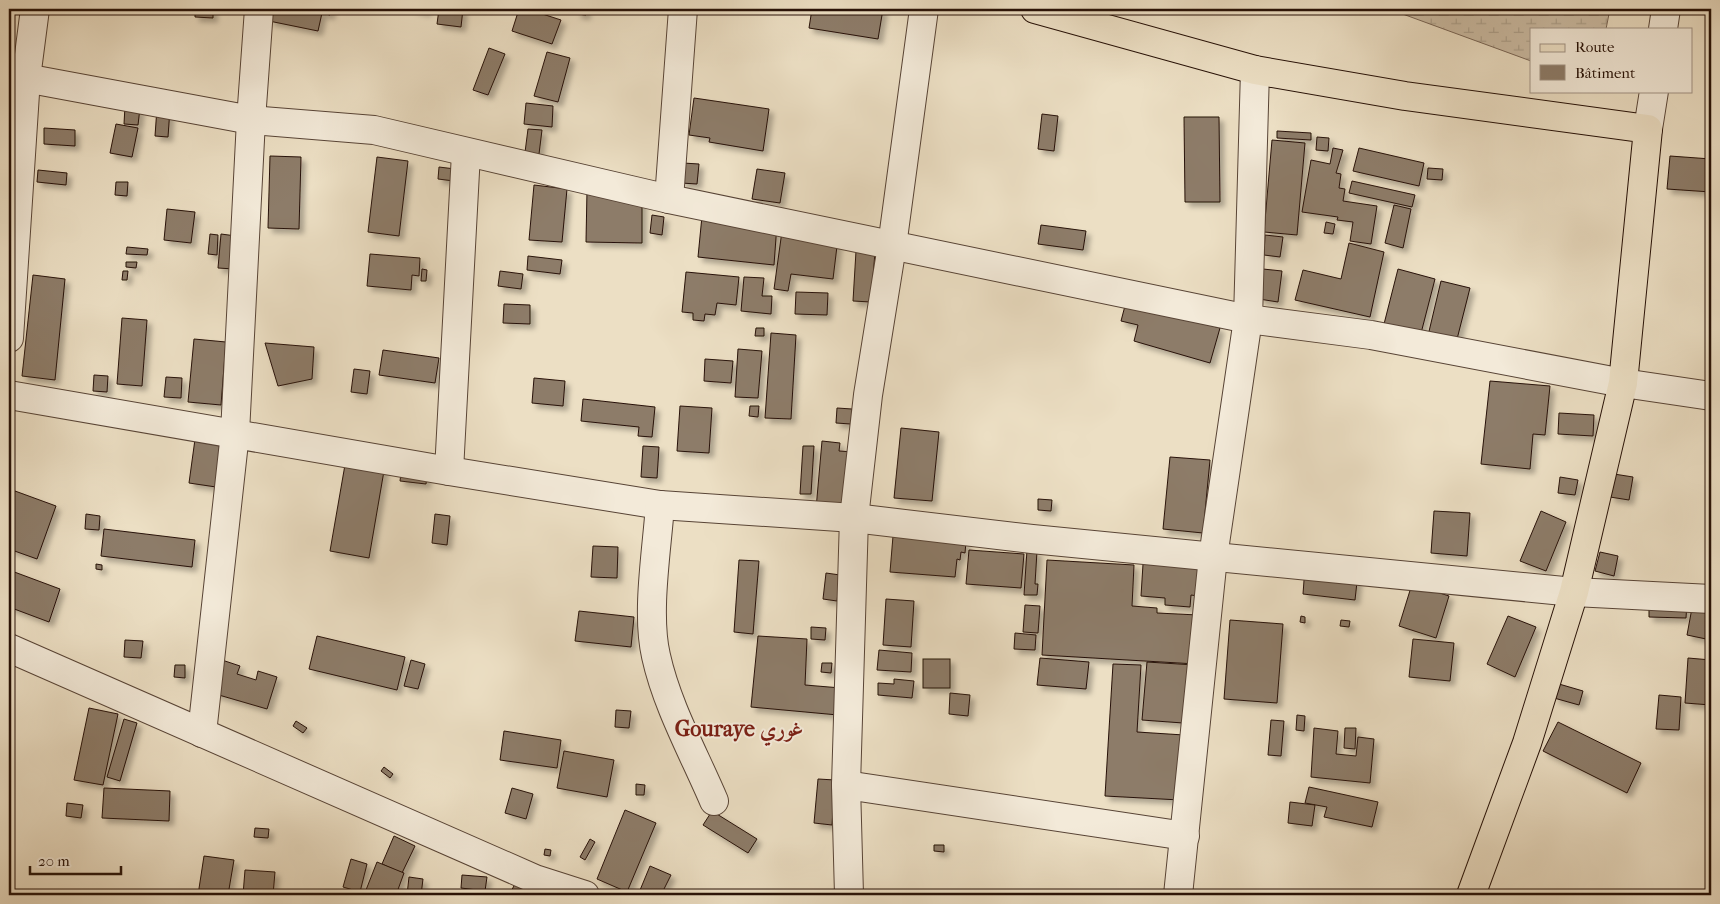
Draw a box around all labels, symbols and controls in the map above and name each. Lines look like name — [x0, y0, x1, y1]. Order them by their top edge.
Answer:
legend — [1530, 28, 1692, 92]
text: Route — [1575, 38, 1615, 56]
text: Bâtiment — [1575, 64, 1636, 82]
district label: Gouraye غوري — [675, 716, 803, 747]
scale bar — [30, 844, 121, 876]
text: 20 m — [38, 852, 70, 870]

